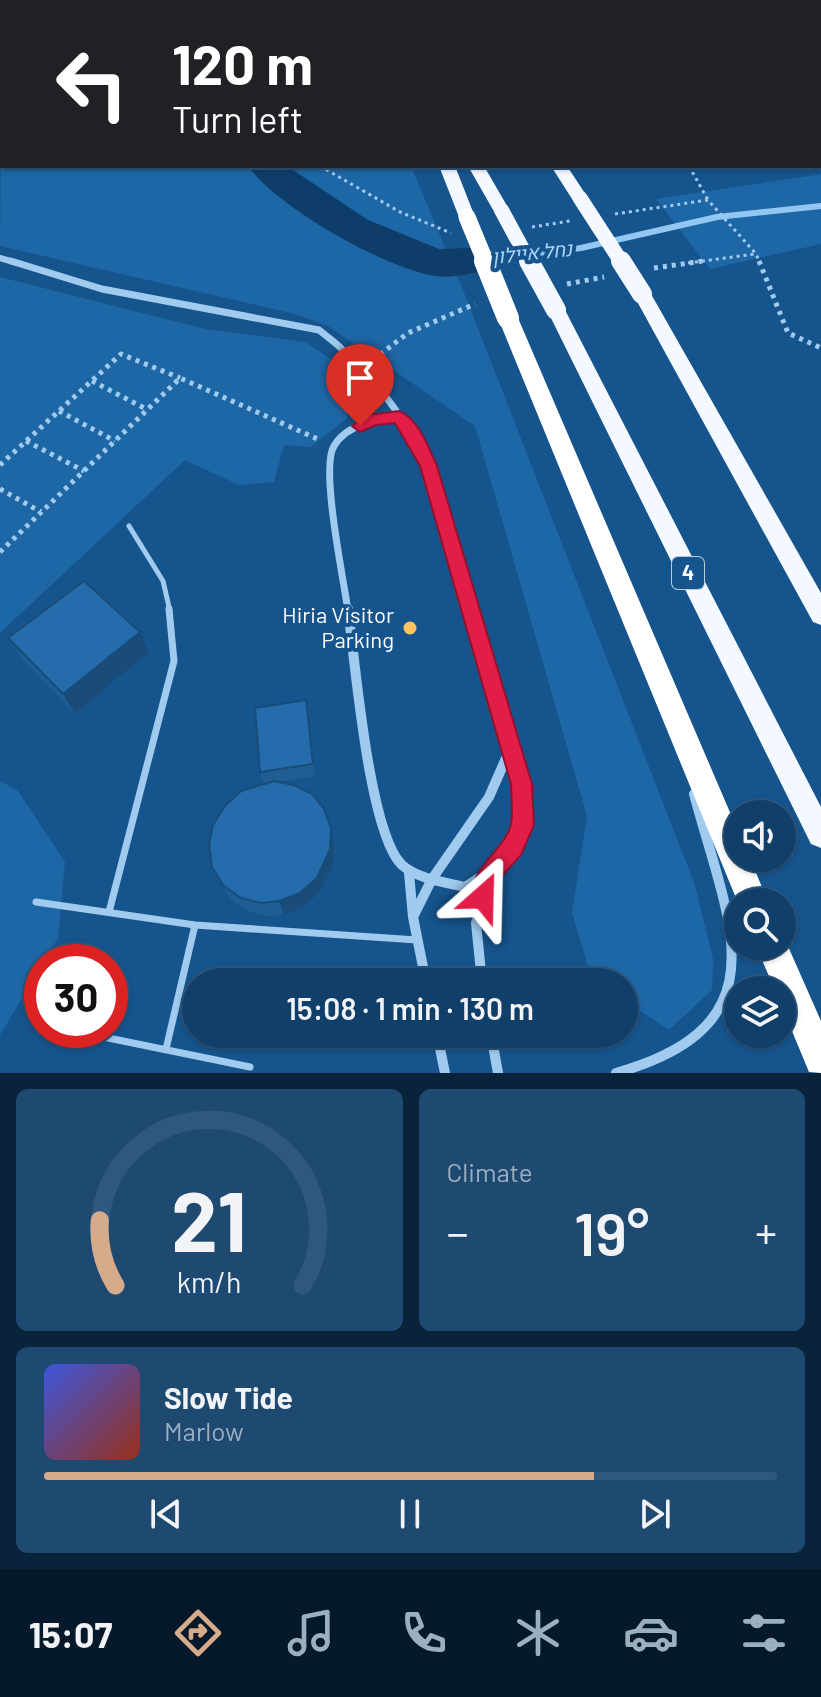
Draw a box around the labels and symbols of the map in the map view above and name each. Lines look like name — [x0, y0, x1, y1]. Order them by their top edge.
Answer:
water label: נחל איילון — [491, 236, 575, 269]
pin — [326, 344, 394, 426]
road number: 4 — [672, 557, 704, 589]
place label: Hiria Visitor Parking — [282, 601, 394, 652]
marker: Hiria Visitor Parking — [401, 619, 419, 637]
position arrow — [441, 855, 525, 939]
speed limit sign: 30 — [24, 944, 128, 1048]

